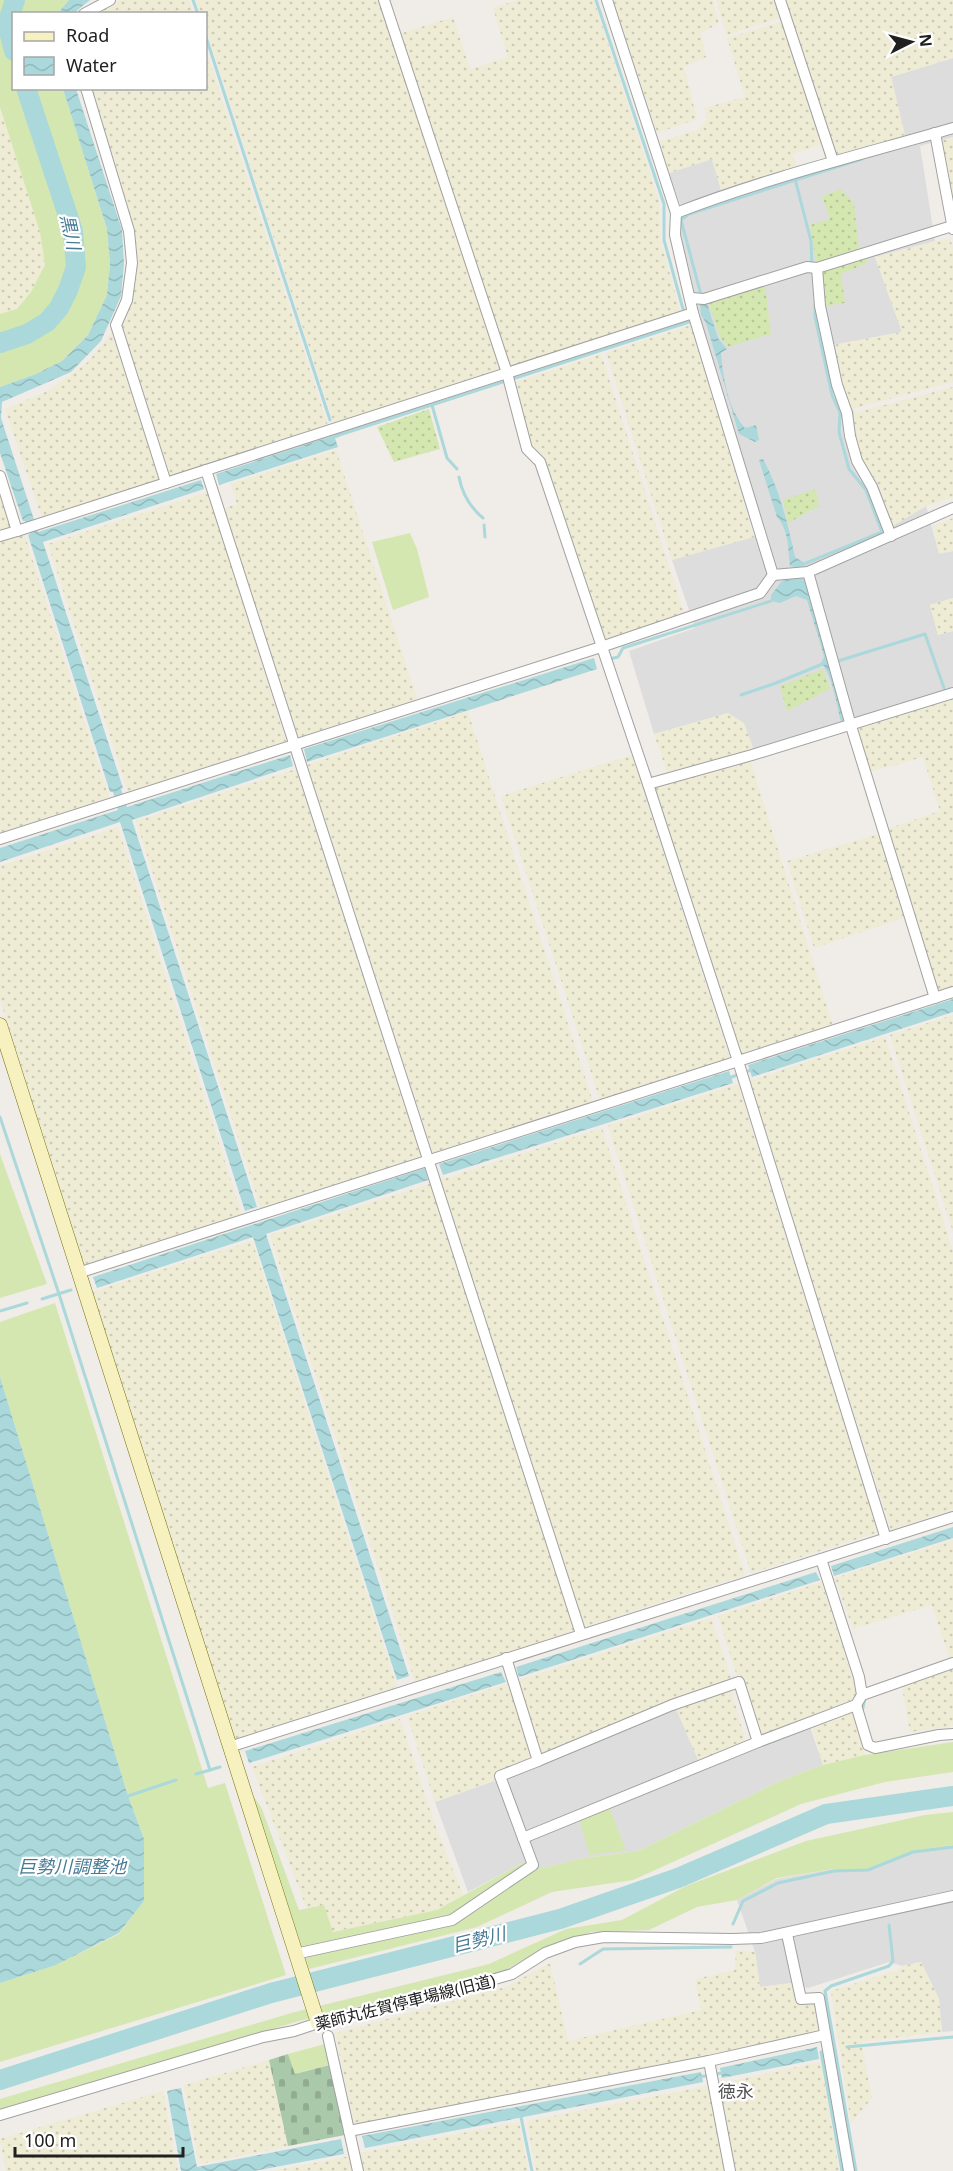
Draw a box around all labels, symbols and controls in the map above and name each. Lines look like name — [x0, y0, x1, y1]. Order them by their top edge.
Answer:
legend — [12, 12, 207, 90]
north arrow — [881, 12, 941, 72]
text: Road — [66, 23, 109, 47]
text: N — [914, 33, 938, 48]
text: Water — [66, 53, 117, 77]
water label: 黒川 — [55, 212, 87, 254]
water label: 巨勢川調整池 — [18, 1854, 128, 1878]
water label: 巨勢川 — [450, 1920, 510, 1957]
street label: 薬師丸佐賀停車場線(旧道) — [312, 1969, 498, 2035]
district label: 徳永 — [718, 2079, 754, 2103]
scale bar — [15, 2120, 183, 2158]
text: 100 m — [24, 2128, 76, 2152]

